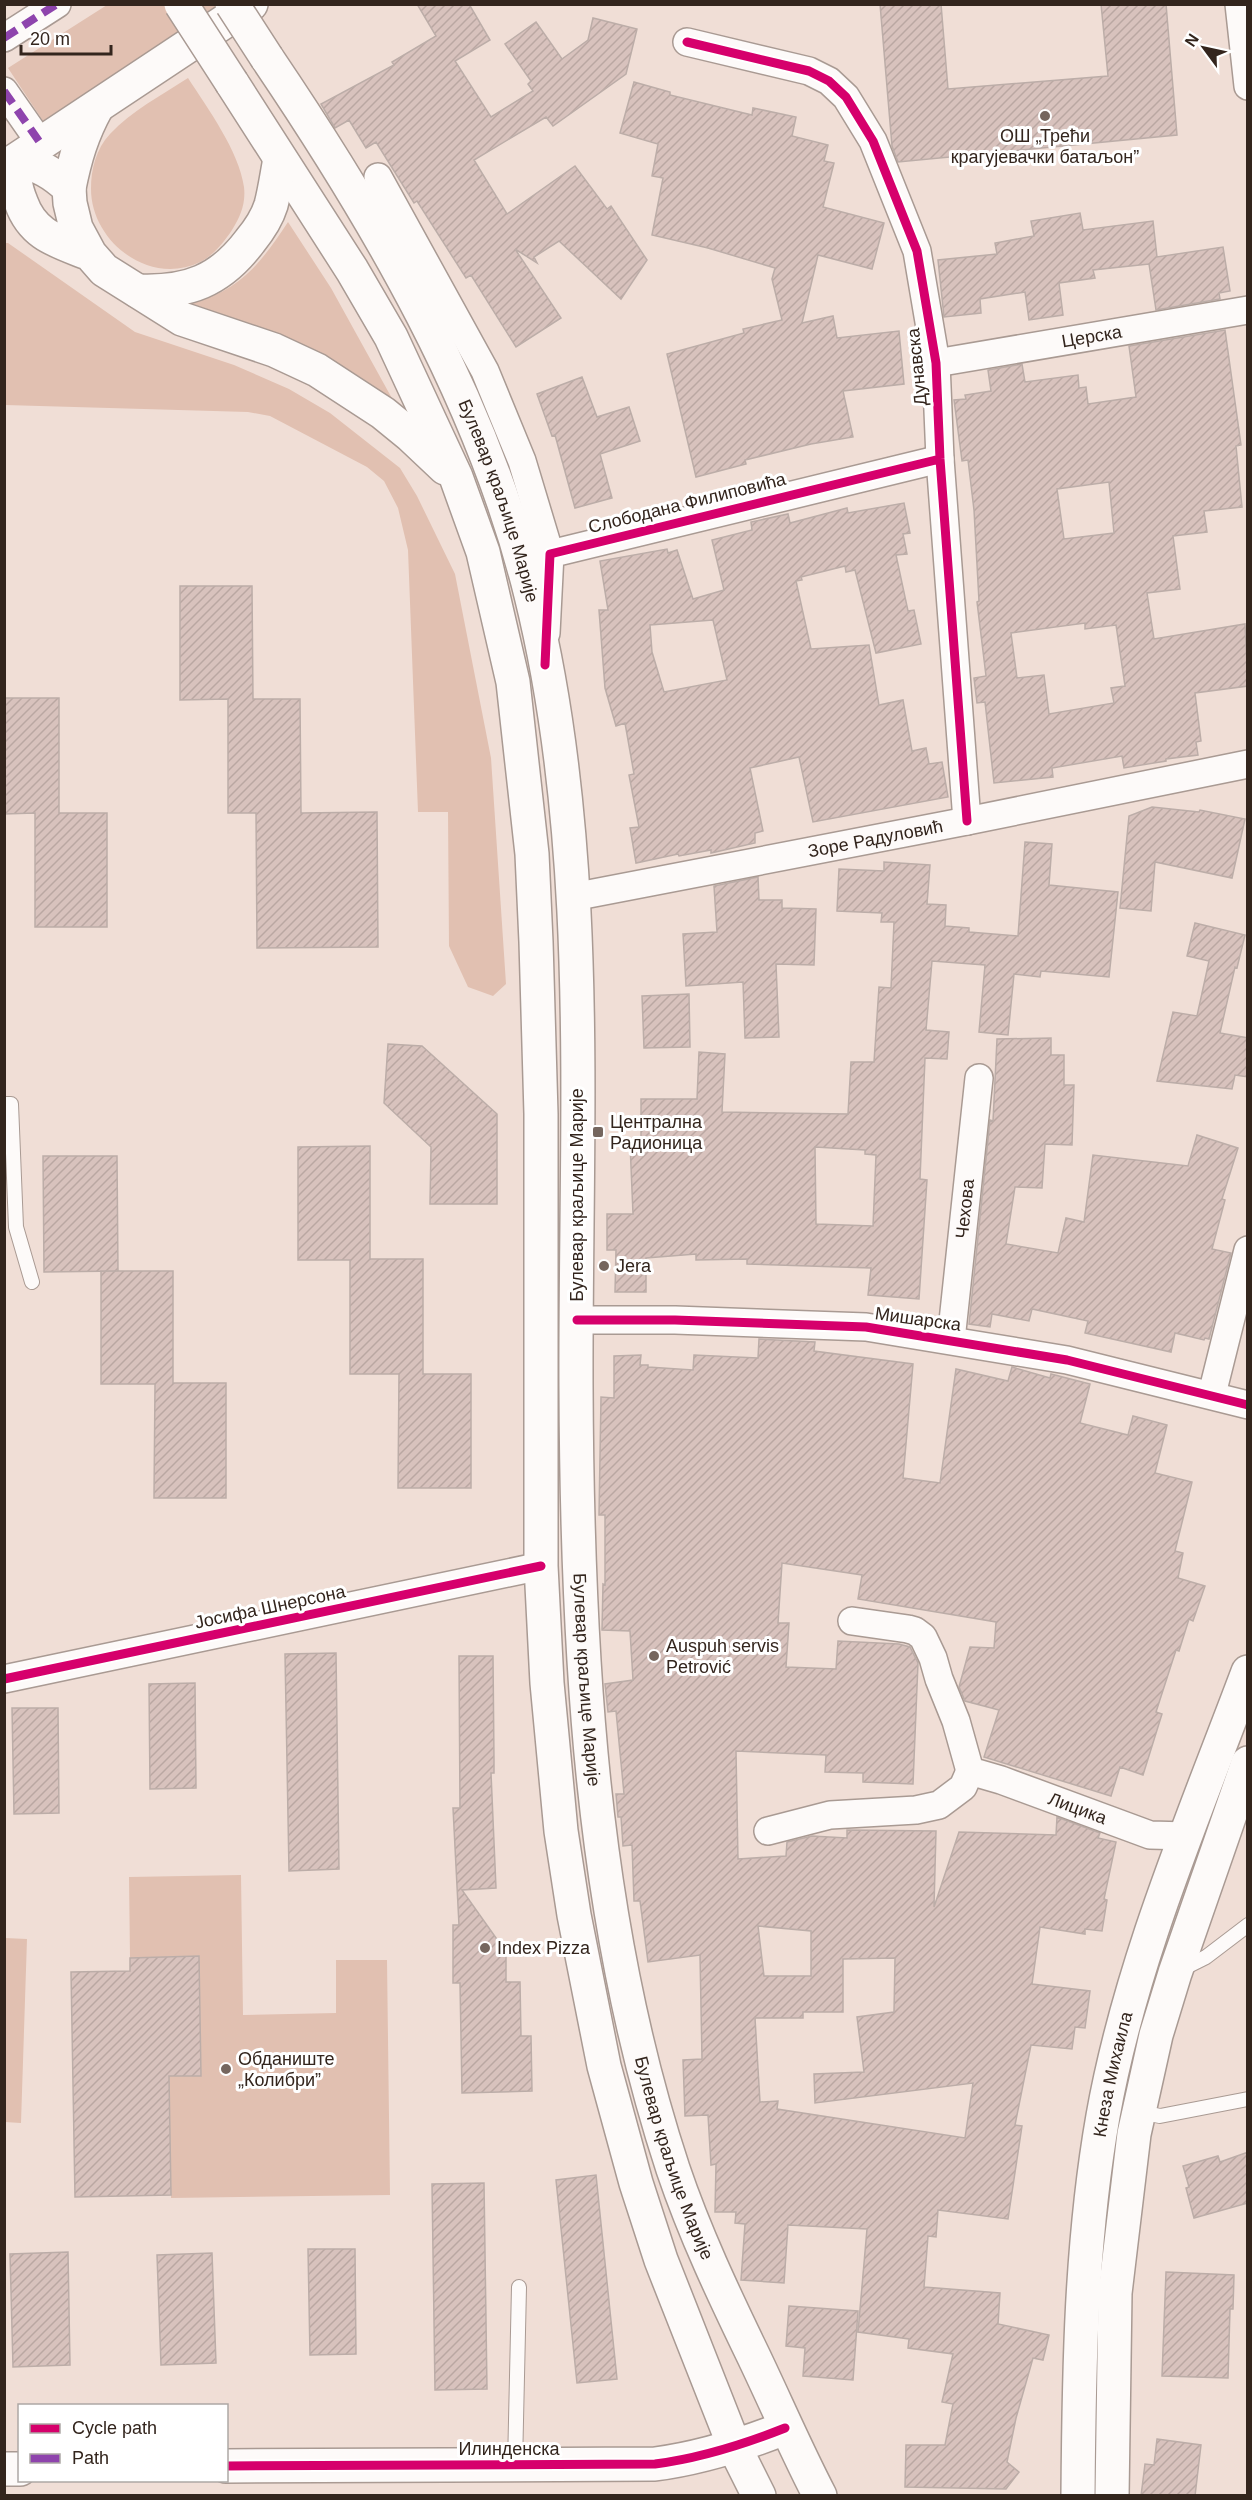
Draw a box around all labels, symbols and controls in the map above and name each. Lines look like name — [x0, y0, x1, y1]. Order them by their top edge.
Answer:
scale bar — [21, 18, 111, 56]
north arrow — [1174, 18, 1234, 78]
text: 20 m — [30, 29, 70, 49]
text: N — [1182, 31, 1202, 50]
marker: ОШ „Трећи крагујевачки батаљон” — [1038, 109, 1052, 123]
place label: ОШ „Трећи крагујевачки батаљон” — [951, 126, 1139, 167]
street label: Церска — [1060, 321, 1124, 351]
street label: Дунавска — [903, 326, 931, 407]
street label: Булевар краљице Марије — [454, 396, 542, 605]
street label: Слободана Филиповића — [586, 469, 789, 537]
street label: Зоре Радуловић — [806, 816, 945, 861]
street label: Булевар краљице Марије — [567, 1088, 587, 1302]
place label: Централна Радионица — [610, 1112, 703, 1153]
marker: Централна Радионица — [591, 1125, 605, 1139]
street label: Чехова — [952, 1177, 978, 1240]
place label: Jera — [616, 1256, 652, 1276]
marker: Jera — [597, 1259, 611, 1273]
street label: Мишарска — [874, 1303, 963, 1335]
street label: Булевар краљице Марије — [570, 1573, 604, 1787]
street label: Јосифа Шнерсона — [193, 1581, 348, 1633]
place label: Auspuh servis Petrović — [666, 1636, 779, 1677]
marker: Auspuh servis Petrović — [647, 1649, 661, 1663]
street label: Лицика — [1046, 1788, 1110, 1828]
place label: Index Pizza — [497, 1938, 591, 1958]
marker: Index Pizza — [478, 1941, 492, 1955]
street label: Кнеза Михаила — [1090, 2009, 1137, 2139]
place label: Обданиште „Колибри” — [238, 2049, 335, 2090]
street label: Булевар краљице Марије — [631, 2054, 717, 2263]
marker: Обданиште „Колибри” — [219, 2062, 233, 2076]
legend — [18, 2404, 228, 2482]
text: Cycle path — [72, 2418, 157, 2438]
street label: Илинденска — [458, 2439, 561, 2459]
text: Path — [72, 2448, 109, 2468]

